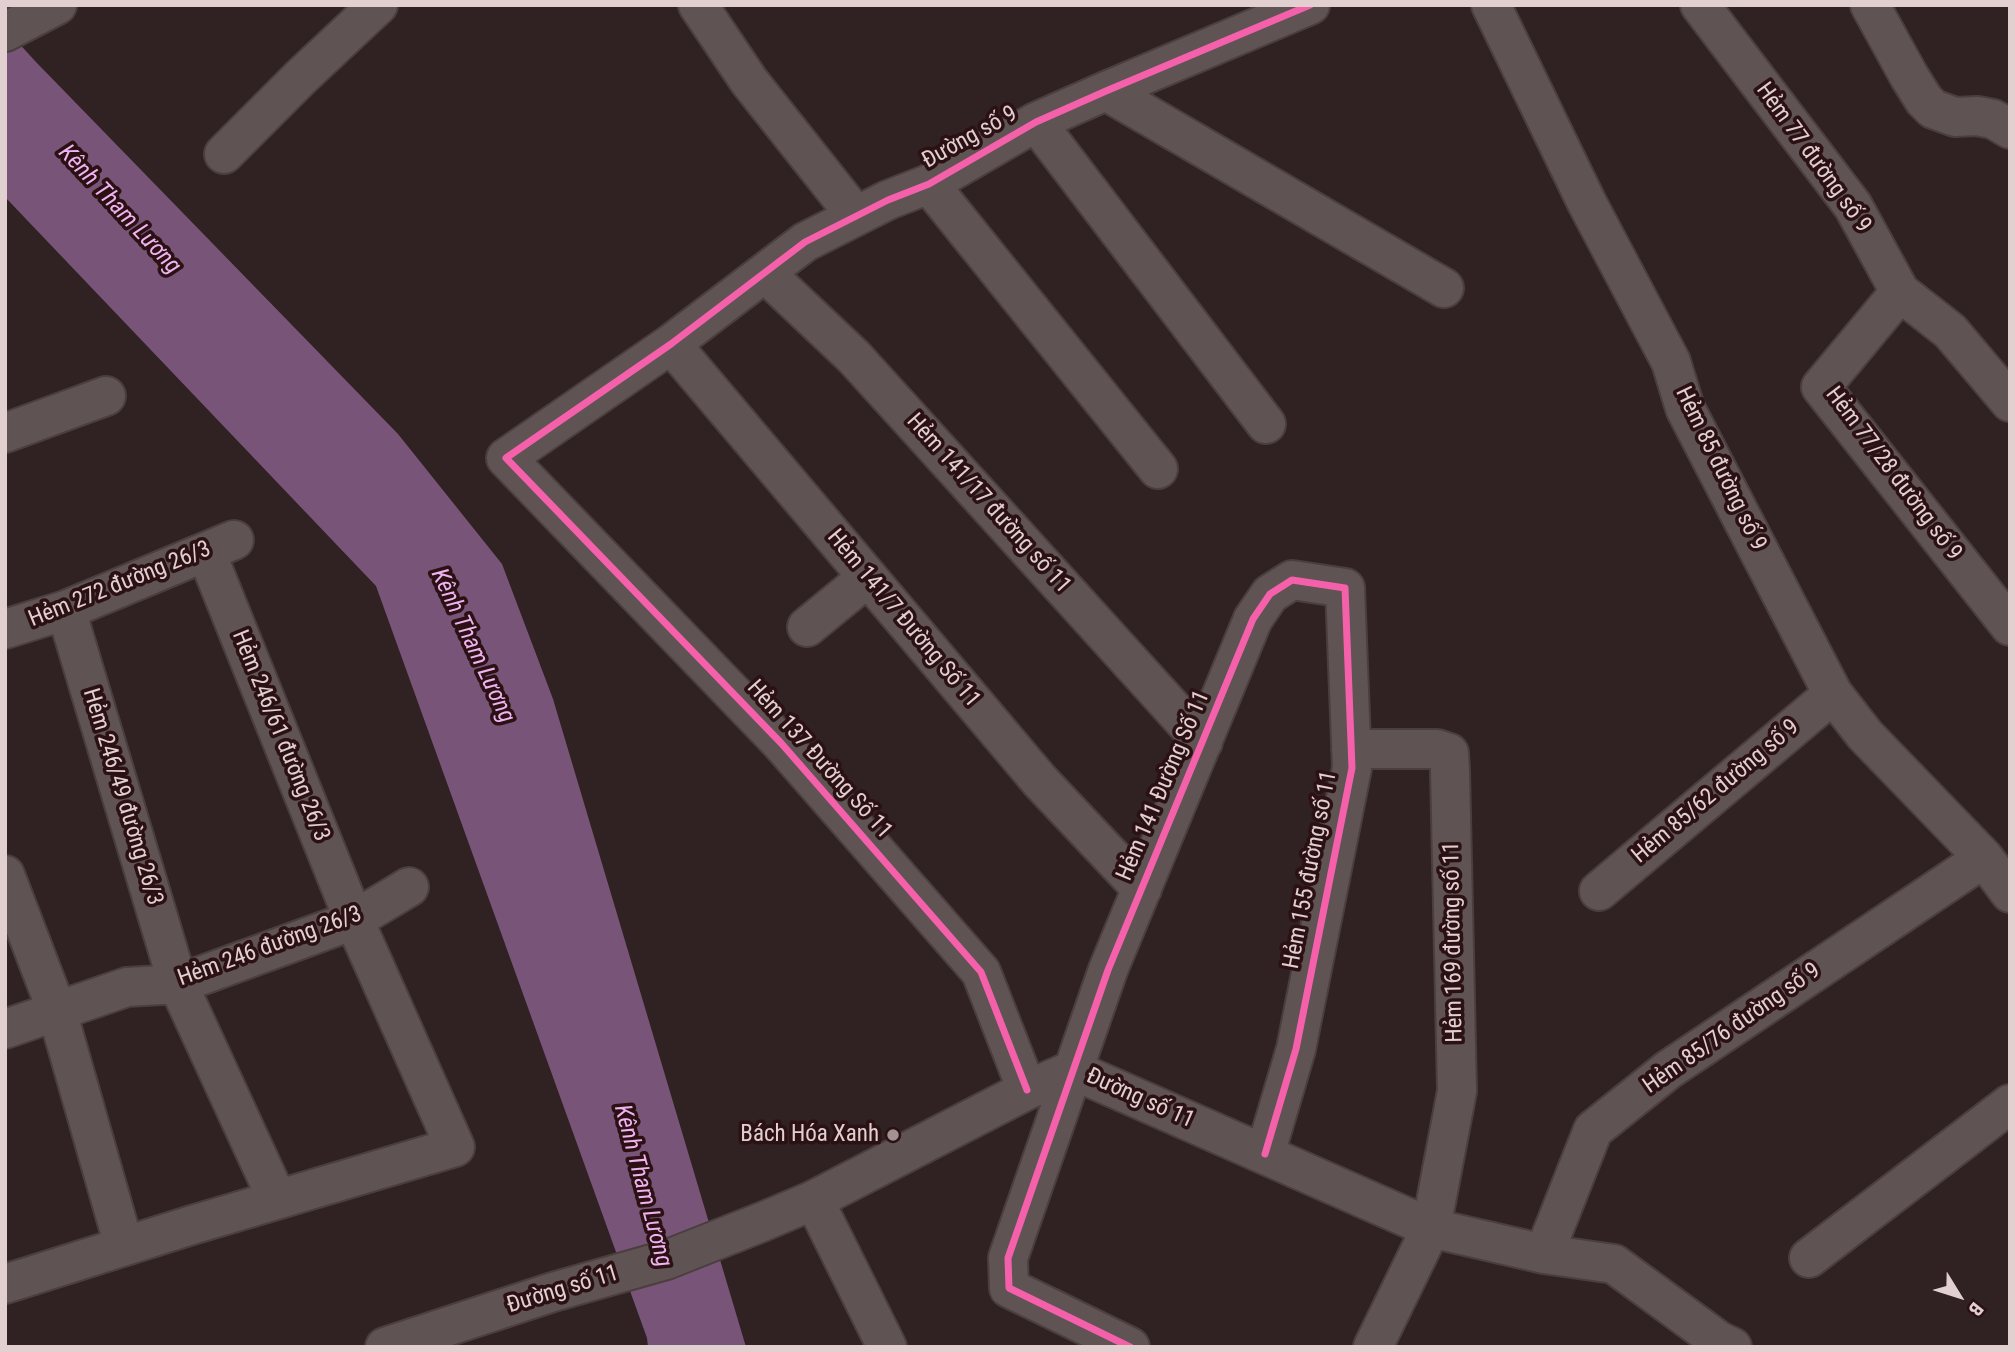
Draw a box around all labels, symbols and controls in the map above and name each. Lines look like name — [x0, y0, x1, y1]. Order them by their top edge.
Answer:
street label: Hẻm 77 đường số 9 — [1749, 78, 1877, 238]
street label: Đường số 9 — [918, 101, 1022, 175]
water label: Kênh Tham Lương — [52, 139, 186, 281]
street label: Hẻm 77/28 đường số 9 — [1819, 382, 1967, 566]
street label: Hẻm 85 đường số 9 — [1668, 383, 1772, 555]
street label: Hẻm 141/17 đường số 11 — [900, 408, 1076, 600]
street label: Hẻm 141/7 Đường Số 11 — [821, 524, 985, 714]
street label: Hẻm 272 đường 26/3 — [25, 536, 215, 634]
water label: Kênh Tham Lương — [424, 564, 520, 728]
street label: Hẻm 246/61 đường 26/3 — [225, 627, 335, 845]
street label: Hẻm 137 Đường Số 11 — [741, 675, 897, 845]
street label: Hẻm 246/49 đường 26/3 — [76, 685, 168, 909]
street label: Hẻm 141 Đường Số 11 — [1111, 687, 1217, 885]
street label: Hẻm 85/62 đường số 9 — [1627, 714, 1805, 870]
street label: Hẻm 155 đường số 11 — [1278, 769, 1344, 971]
street label: Hẻm 169 đường số 11 — [1438, 841, 1470, 1043]
street label: Hẻm 246 đường 26/3 — [174, 901, 366, 993]
street label: Hẻm 85/76 đường số 9 — [1638, 958, 1826, 1100]
street label: Đường số 11 — [1082, 1063, 1198, 1135]
water label: Kênh Tham Lương — [607, 1102, 677, 1270]
place label: Bách Hóa Xanh — [740, 1121, 879, 1149]
marker: Bách Hóa Xanh — [885, 1127, 901, 1143]
street label: Đường số 11 — [504, 1260, 622, 1320]
north arrow — [1924, 1261, 1994, 1331]
text: B — [1964, 1298, 1988, 1321]

